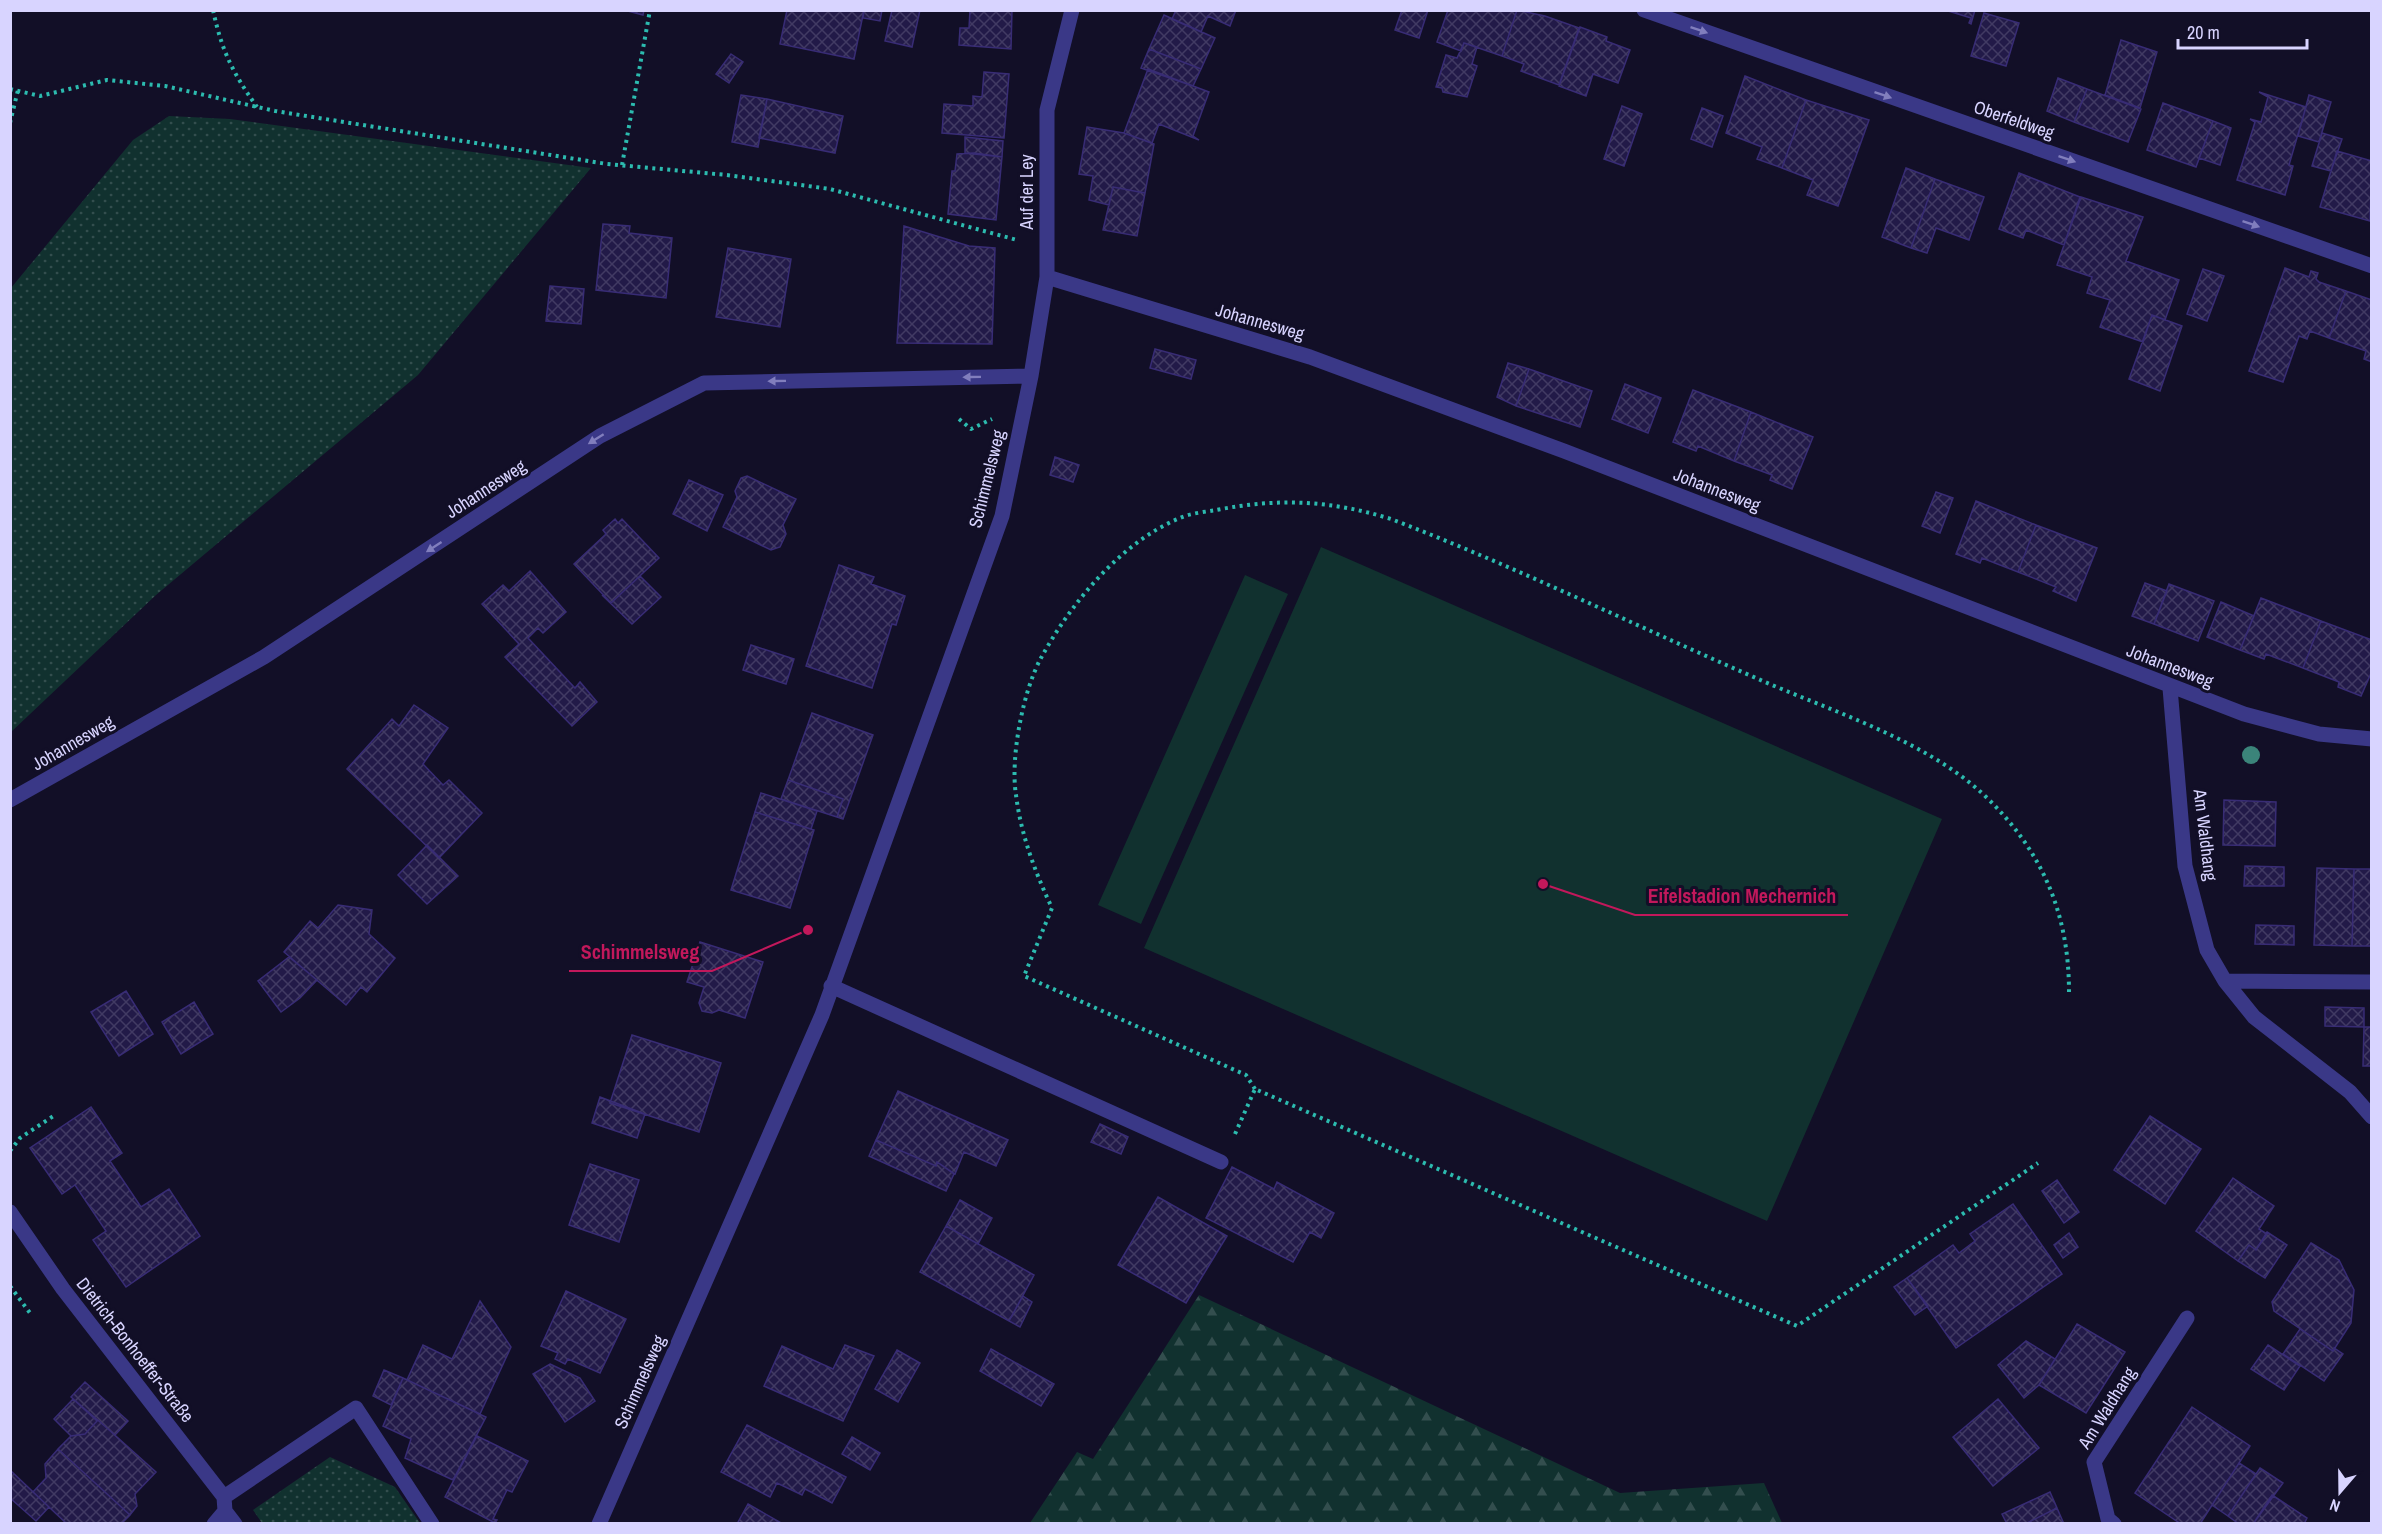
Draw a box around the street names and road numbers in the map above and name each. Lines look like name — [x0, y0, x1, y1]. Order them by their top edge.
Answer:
street label: Oberfeldweg — [1971, 94, 2059, 145]
street label: Auf der Ley — [1014, 154, 1039, 231]
street label: Johannesweg — [1213, 297, 1308, 346]
street label: Schimmelsweg — [962, 427, 1011, 530]
street label: Johannesweg — [441, 453, 531, 524]
street label: Johannesweg — [1670, 462, 1765, 518]
street label: Johannesweg — [2123, 638, 2218, 694]
street label: Johannesweg — [27, 709, 119, 776]
street label: Am Waldhang — [2187, 787, 2224, 883]
street label: Dietrich-Bonhoeffer-Straße — [71, 1272, 200, 1427]
street label: Schimmelsweg — [608, 1330, 672, 1433]
street label: Am Waldhang — [2071, 1361, 2142, 1454]

